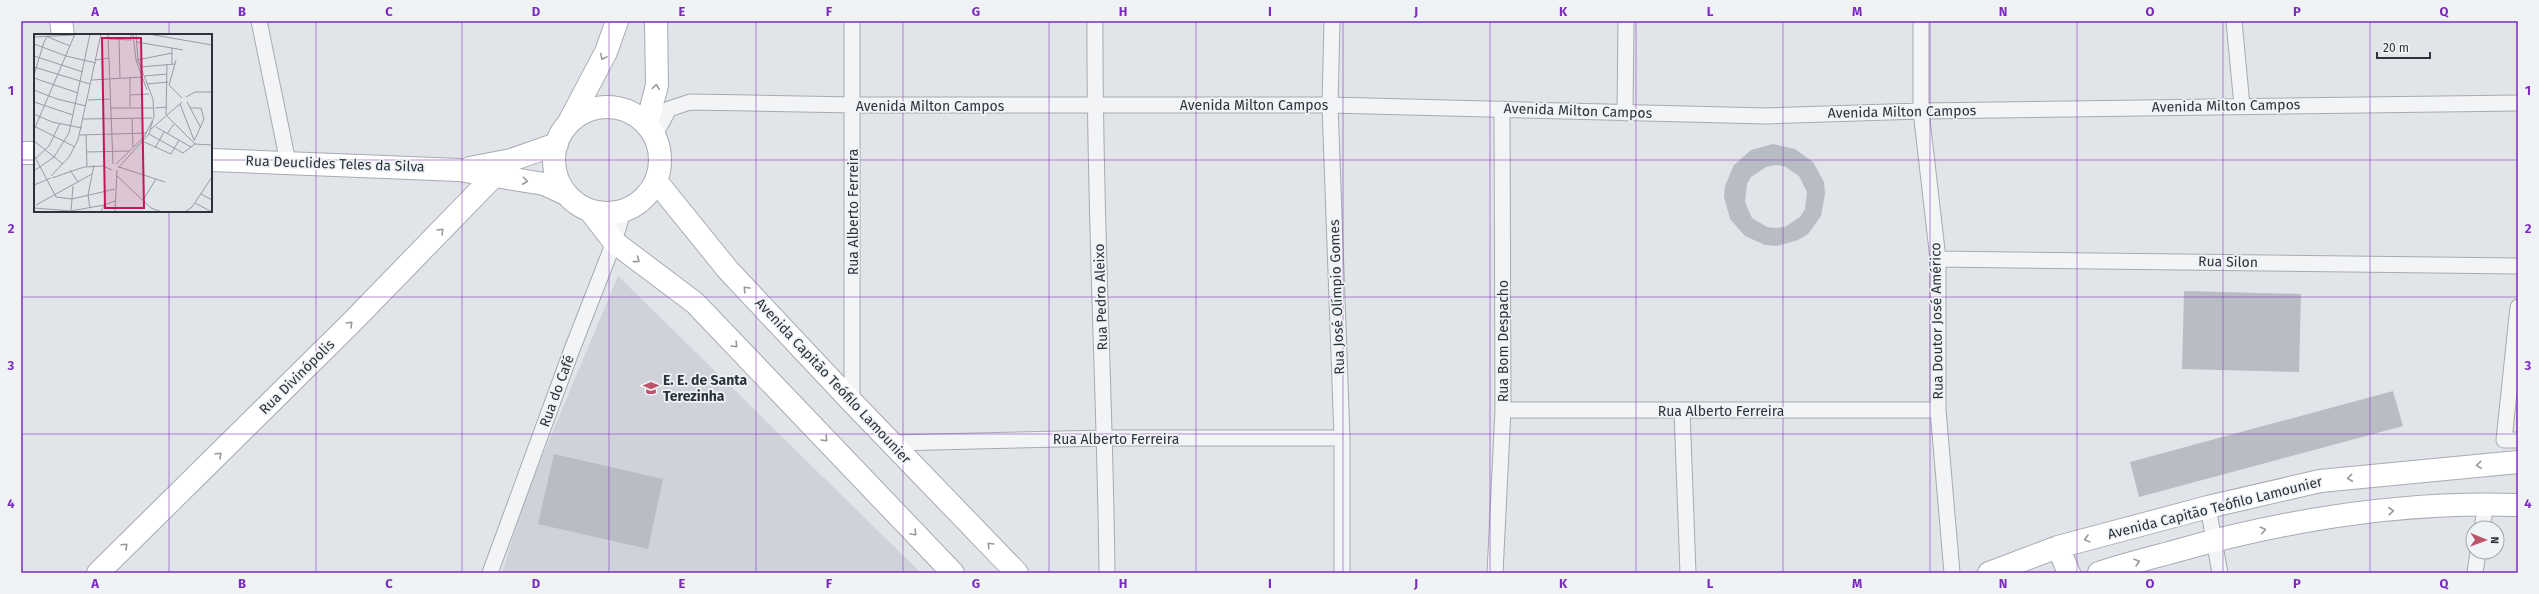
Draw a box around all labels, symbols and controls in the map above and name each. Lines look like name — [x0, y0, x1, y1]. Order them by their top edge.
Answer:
text: A — [90, 4, 99, 19]
text: B — [238, 4, 246, 19]
text: C — [385, 4, 393, 19]
text: D — [532, 4, 541, 19]
text: E — [679, 4, 686, 19]
text: F — [826, 4, 833, 19]
text: G — [972, 4, 980, 19]
text: H — [1119, 4, 1127, 19]
text: I — [1268, 4, 1272, 19]
text: J — [1413, 4, 1418, 19]
text: K — [1559, 4, 1568, 19]
text: L — [1707, 4, 1714, 19]
text: M — [1852, 4, 1862, 19]
text: N — [1999, 4, 2007, 19]
text: O — [2146, 4, 2155, 19]
text: P — [2293, 4, 2301, 19]
text: Q — [2440, 4, 2450, 19]
inset map — [34, 34, 212, 212]
scale bar — [2377, 34, 2430, 60]
text: 20 m — [2383, 41, 2409, 55]
one-way arrow — [600, 53, 608, 61]
text: 1 — [8, 83, 14, 98]
one-way arrow — [651, 83, 660, 90]
text: 1 — [2525, 83, 2531, 98]
street label: Avenida Milton Campos — [2152, 96, 2301, 116]
street label: Avenida Milton Campos — [1180, 97, 1329, 114]
street label: Avenida Milton Campos — [856, 98, 1005, 115]
street label: Avenida Milton Campos — [1503, 100, 1653, 122]
street label: Avenida Milton Campos — [1828, 102, 1977, 122]
street label: Rua Alberto Ferreira — [845, 149, 862, 275]
street label: Rua Deuclides Teles da Silva — [245, 152, 425, 176]
one-way arrow — [522, 176, 528, 185]
street label: Rua José Olímpio Gomes — [1326, 219, 1348, 375]
text: 2 — [8, 221, 15, 236]
text: 2 — [2525, 221, 2532, 236]
one-way arrow — [436, 228, 444, 236]
street label: Rua Doutor José Américo — [1927, 242, 1947, 400]
street label: Rua Pedro Aleixo — [1091, 243, 1111, 351]
street label: Rua Silon — [2198, 253, 2258, 271]
one-way arrow — [633, 255, 640, 262]
street label: Rua Bom Despacho — [1495, 280, 1512, 402]
one-way arrow — [743, 286, 751, 294]
street label: Avenida Capitão Teófilo Lamounier — [752, 295, 915, 468]
one-way arrow — [345, 321, 353, 329]
street label: Rua Divinópolis — [256, 336, 338, 418]
one-way arrow — [730, 340, 738, 348]
street label: Rua do Café — [536, 353, 578, 429]
text: 3 — [7, 358, 15, 373]
text: 3 — [2524, 358, 2532, 373]
place label: E. E. de Santa Terezinha — [663, 372, 748, 405]
school or university icon: E. E. de Santa Terezinha — [642, 379, 660, 397]
street label: Rua Alberto Ferreira — [1658, 403, 1784, 420]
street label: Rua Alberto Ferreira — [1053, 431, 1179, 448]
one-way arrow — [820, 434, 828, 442]
one-way arrow — [214, 452, 222, 460]
one-way arrow — [2476, 460, 2482, 469]
street label: Avenida Capitão Teófilo Lamounier — [2106, 473, 2325, 543]
one-way arrow — [2347, 473, 2353, 482]
text: 4 — [7, 496, 15, 511]
text: 4 — [2524, 496, 2532, 511]
one-way arrow — [2388, 506, 2394, 515]
north arrow — [2465, 520, 2505, 560]
one-way arrow — [2260, 526, 2266, 534]
one-way arrow — [910, 528, 917, 536]
one-way arrow — [2084, 534, 2091, 543]
text: N — [2488, 536, 2501, 544]
one-way arrow — [987, 542, 995, 550]
one-way arrow — [120, 543, 128, 550]
one-way arrow — [2133, 558, 2140, 567]
text: A — [90, 576, 99, 591]
text: B — [238, 576, 246, 591]
text: C — [385, 576, 393, 591]
text: D — [532, 576, 541, 591]
text: E — [679, 576, 686, 591]
text: F — [826, 576, 833, 591]
text: G — [972, 576, 980, 591]
text: H — [1119, 576, 1127, 591]
text: I — [1268, 576, 1272, 591]
text: J — [1413, 576, 1418, 591]
text: K — [1559, 576, 1568, 591]
text: L — [1707, 576, 1714, 591]
text: M — [1852, 576, 1862, 591]
text: N — [1999, 576, 2007, 591]
text: O — [2146, 576, 2155, 591]
text: P — [2293, 576, 2301, 591]
text: Q — [2440, 576, 2450, 591]

